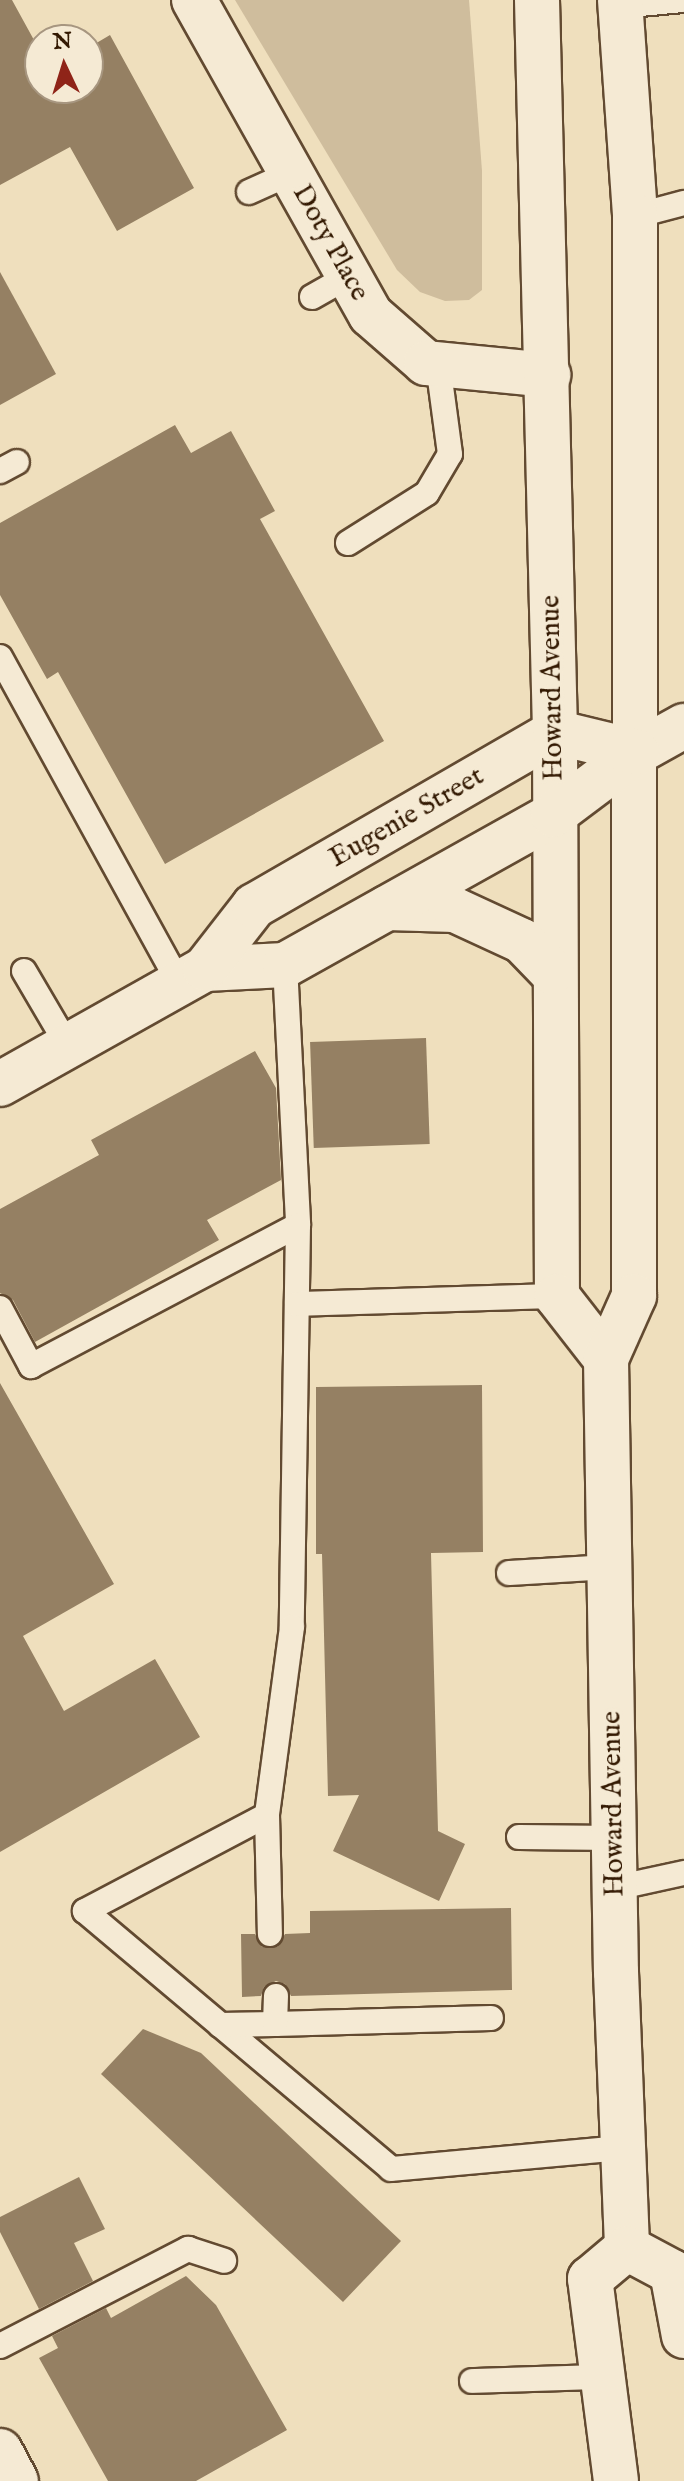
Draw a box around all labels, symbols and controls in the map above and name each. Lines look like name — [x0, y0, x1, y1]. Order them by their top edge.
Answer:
north arrow — [24, 24, 104, 104]
text: N — [52, 27, 73, 57]
street label: Doty Place — [284, 179, 376, 307]
street label: Howard Avenue — [535, 595, 571, 781]
street label: Eugenie Street — [324, 760, 490, 876]
street label: Howard Avenue — [596, 1711, 632, 1897]

